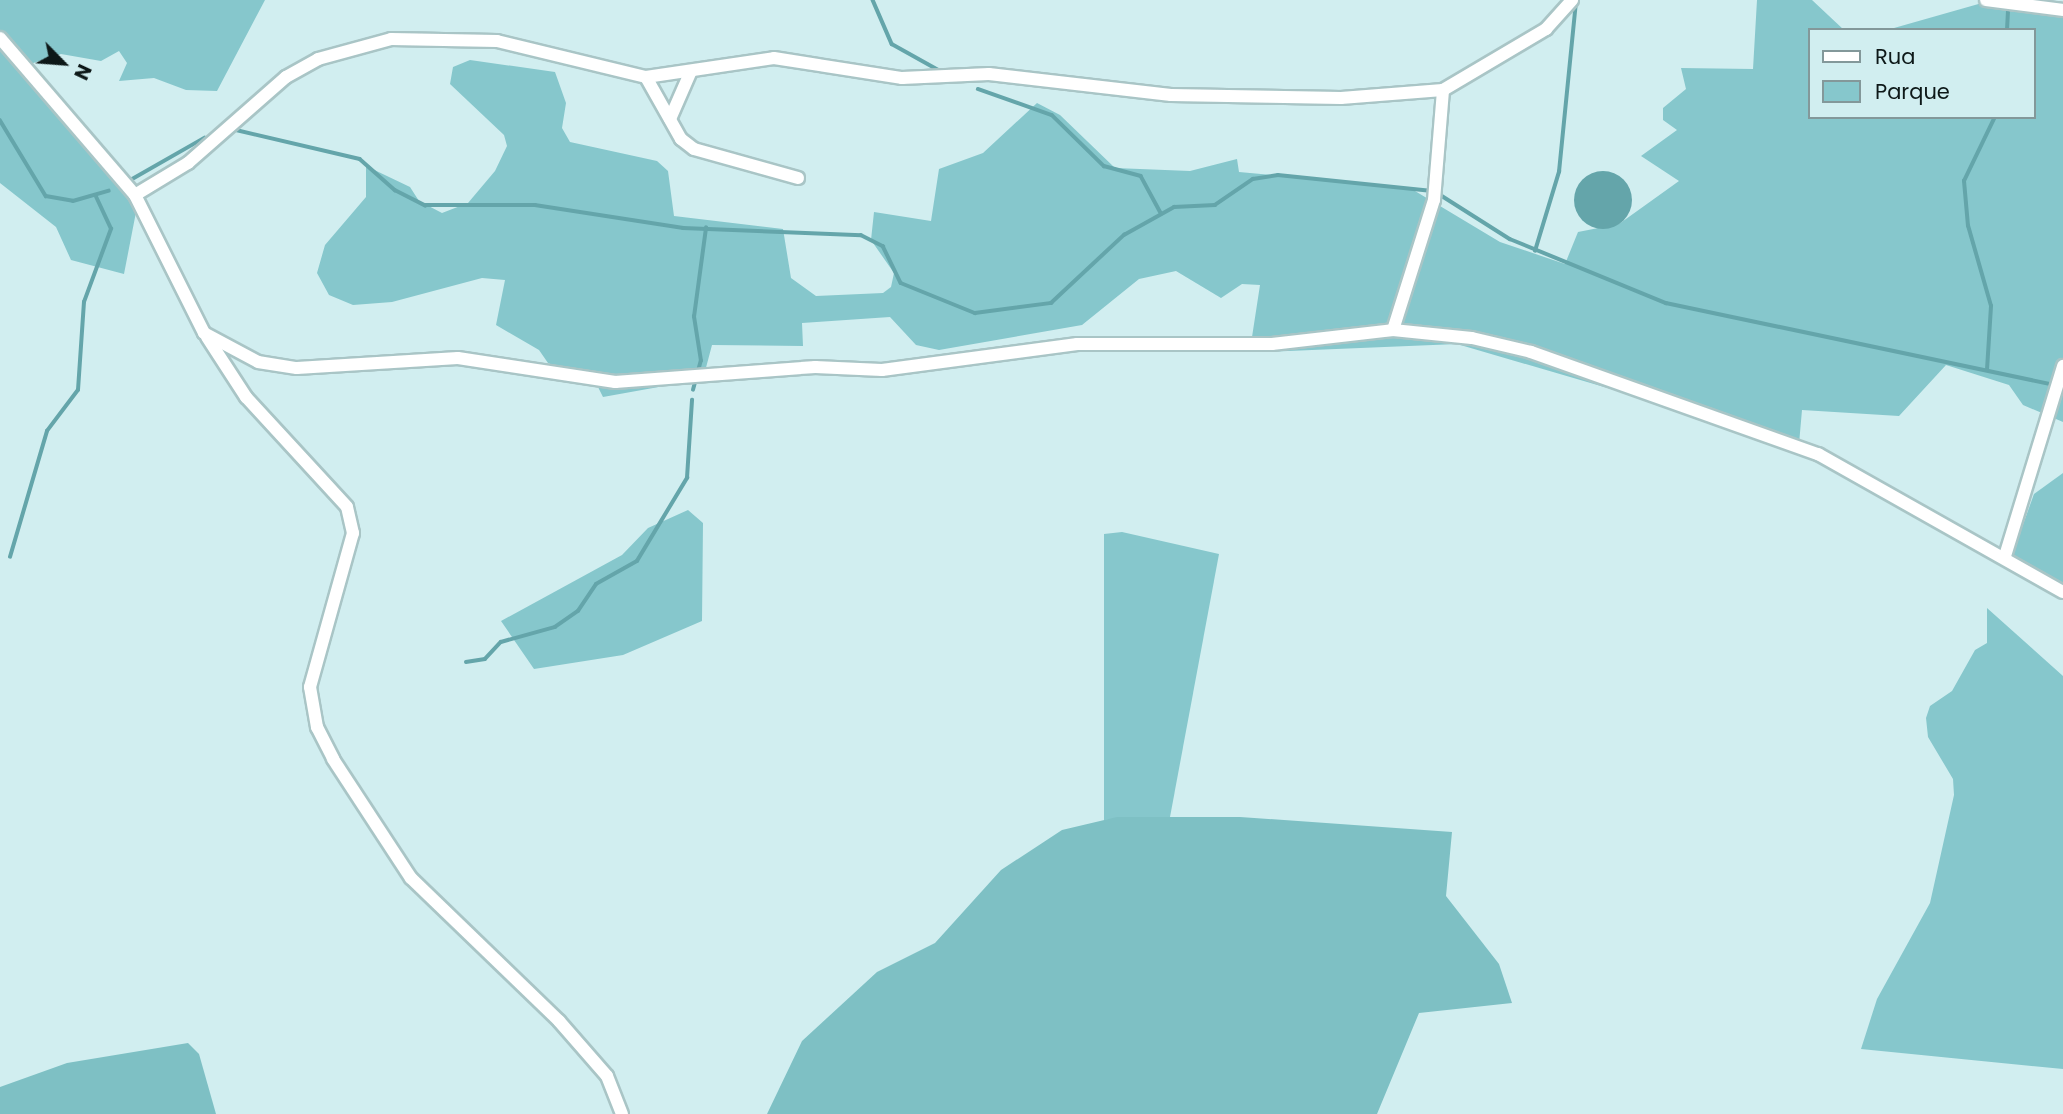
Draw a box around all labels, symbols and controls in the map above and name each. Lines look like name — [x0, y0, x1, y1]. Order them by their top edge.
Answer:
north arrow — [28, 28, 98, 98]
legend — [1808, 28, 2035, 119]
text: Rua — [1875, 42, 1915, 71]
text: N — [67, 60, 98, 84]
text: Parque — [1875, 77, 1950, 106]

